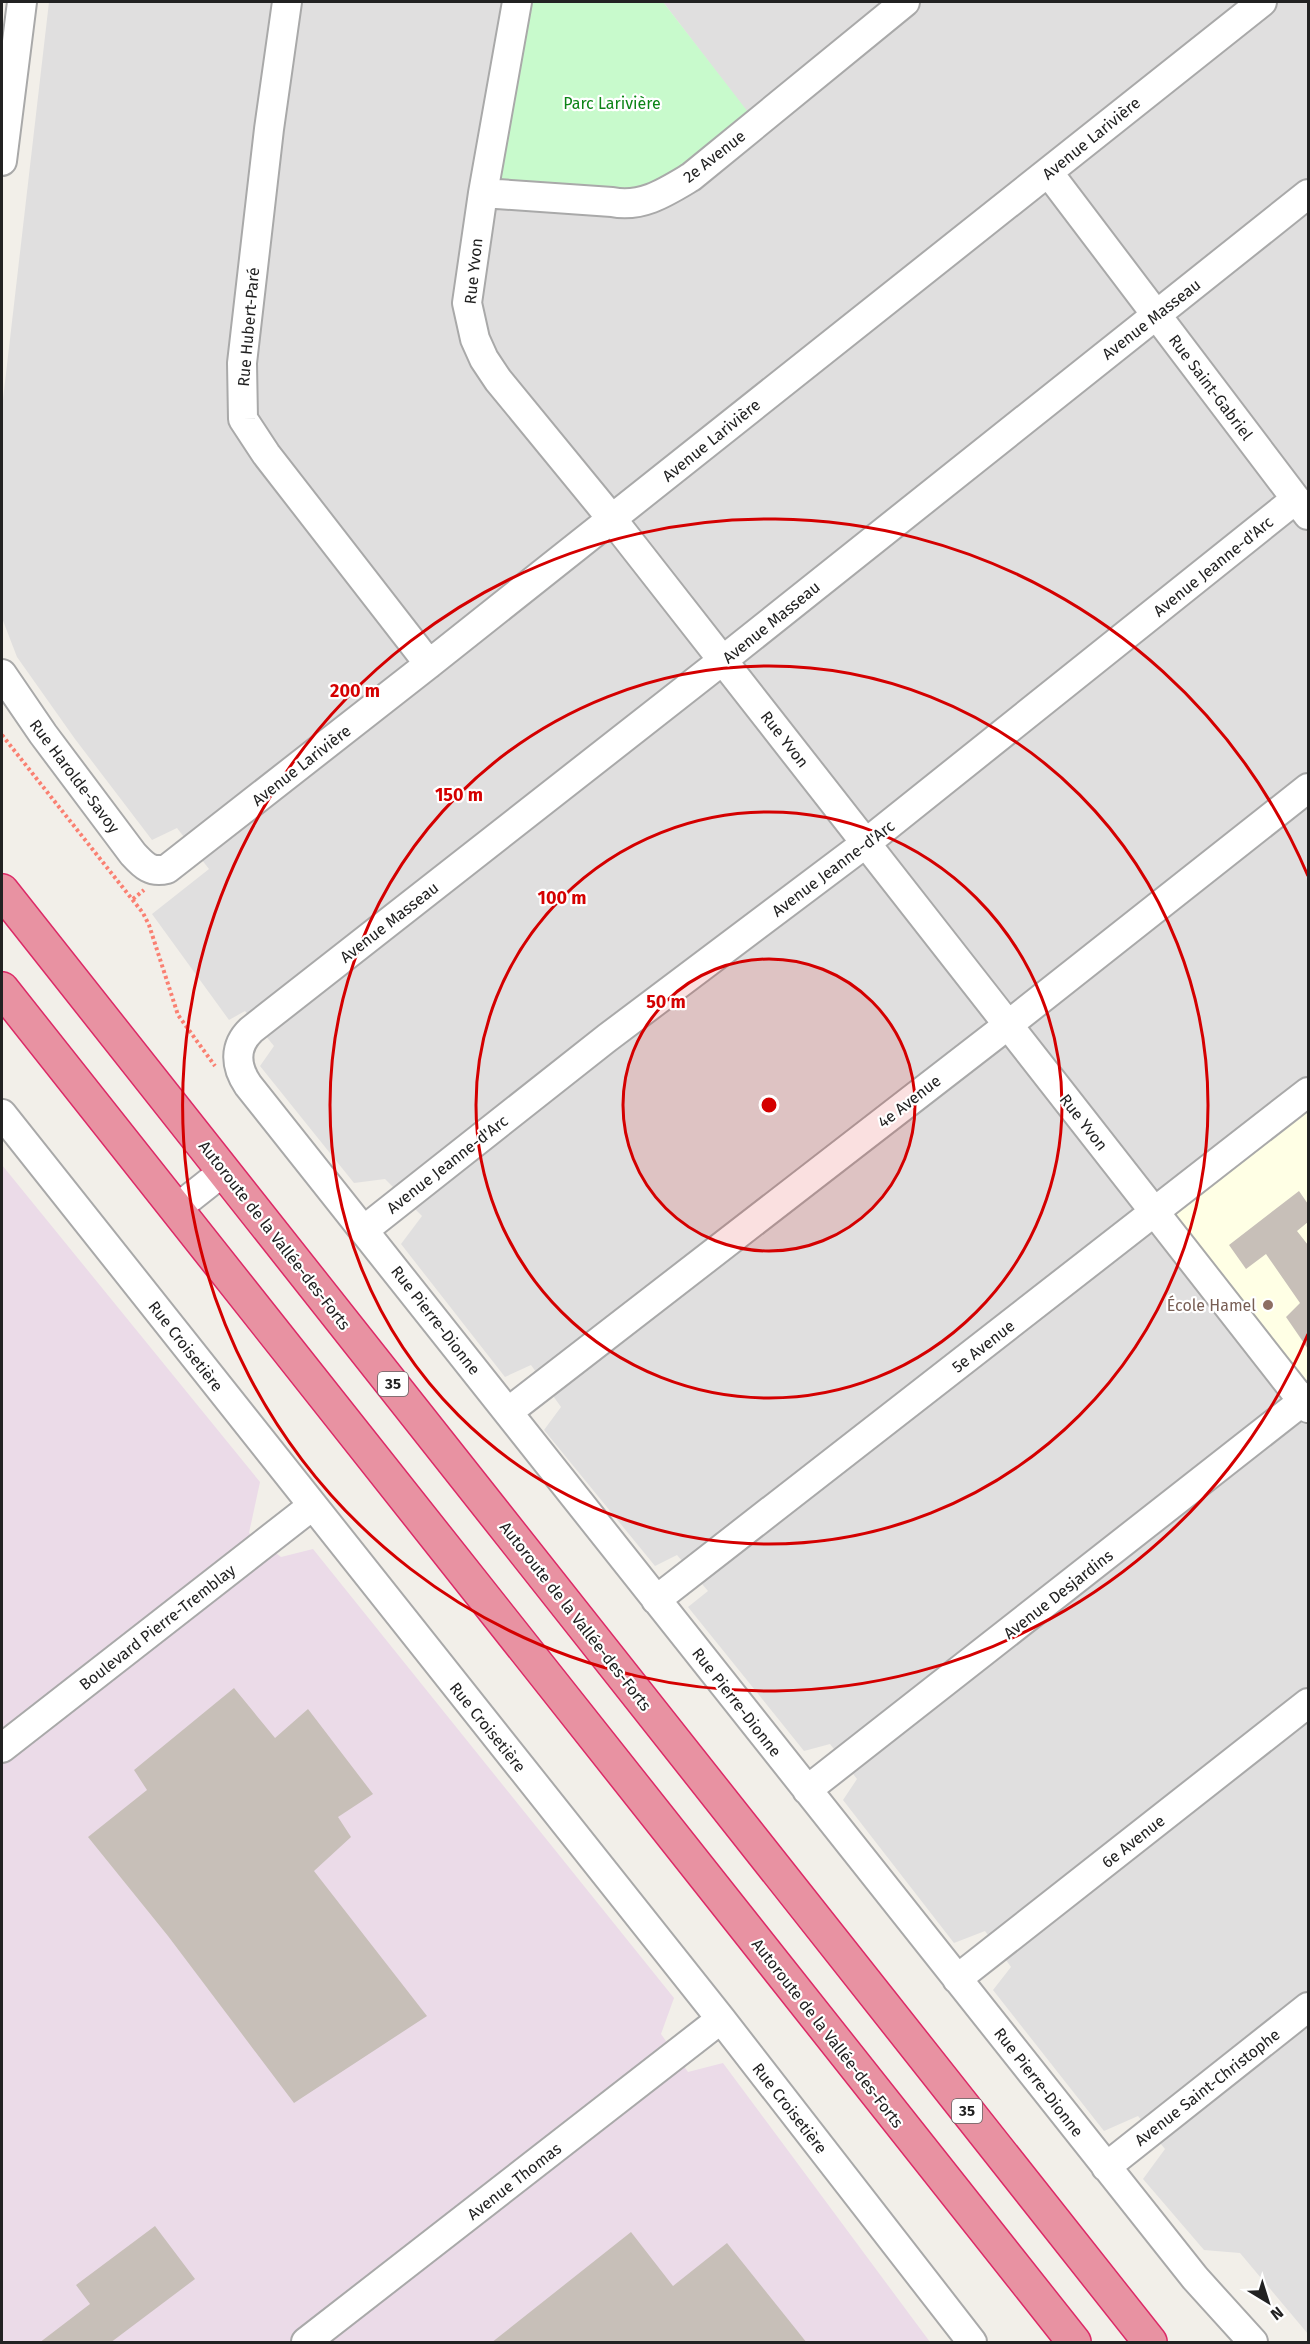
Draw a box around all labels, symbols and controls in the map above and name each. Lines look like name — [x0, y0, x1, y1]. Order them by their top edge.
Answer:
street label: Avenue Larivière — [1039, 93, 1144, 184]
park label: Parc Larivière — [563, 94, 661, 113]
street label: 2e Avenue — [679, 126, 749, 187]
street label: Rue Yvon — [461, 237, 486, 305]
street label: Rue Hubert-Paré — [234, 267, 263, 387]
street label: Avenue Masseau — [1098, 275, 1204, 364]
street label: Rue Saint-Gabriel — [1165, 331, 1257, 444]
street label: Avenue Larivière — [659, 395, 764, 486]
street label: Avenue Jeanne-d'Arc — [1150, 512, 1277, 621]
street label: Avenue Masseau — [719, 577, 824, 667]
text: 200 m — [330, 680, 380, 702]
street label: Rue Yvon — [757, 707, 813, 771]
street label: Rue Harolde-Savoy — [26, 716, 124, 837]
street label: Avenue Larivière — [248, 721, 354, 810]
text: 150 m — [435, 784, 483, 806]
street label: Avenue Jeanne-d'Arc — [768, 816, 899, 921]
street label: Avenue Masseau — [336, 878, 442, 967]
text: 100 m — [538, 887, 586, 909]
text: 50 m — [646, 991, 686, 1013]
street label: 4e Avenue — [874, 1071, 945, 1132]
street label: Rue Yvon — [1056, 1090, 1112, 1154]
centre of rings — [759, 1095, 779, 1115]
street label: Avenue Jeanne-d'Arc — [383, 1111, 512, 1218]
street label: Autoroute de la Vallée-des-Forts — [195, 1137, 354, 1334]
street label: Rue Pierre-Dionne — [387, 1262, 484, 1379]
place label: École Hamel — [1167, 1295, 1256, 1315]
street label: Rue Croisetière — [144, 1297, 227, 1395]
marker: École Hamel — [1261, 1298, 1275, 1312]
street label: 5e Avenue — [948, 1316, 1018, 1377]
road number: 35 — [378, 1372, 408, 1396]
street label: Autoroute de la Vallée-des-Forts — [496, 1518, 655, 1715]
street label: Avenue Desjardins — [1000, 1546, 1117, 1643]
street label: Boulevard Pierre-Tremblay — [76, 1561, 239, 1694]
street label: Rue Pierre-Dionne — [688, 1644, 785, 1761]
street label: Rue Croisetière — [446, 1679, 530, 1776]
street label: 6e Avenue — [1098, 1811, 1169, 1872]
street label: Autoroute de la Vallée-des-Forts — [748, 1935, 907, 2132]
street label: Rue Pierre-Dionne — [990, 2024, 1087, 2141]
street label: Avenue Saint-Christophe — [1131, 2025, 1284, 2150]
street label: Rue Croisetière — [748, 2059, 831, 2157]
road number: 35 — [952, 2099, 982, 2123]
street label: Avenue Thomas — [464, 2139, 565, 2224]
north arrow — [1238, 2272, 1298, 2332]
text: N — [1267, 2303, 1287, 2324]

